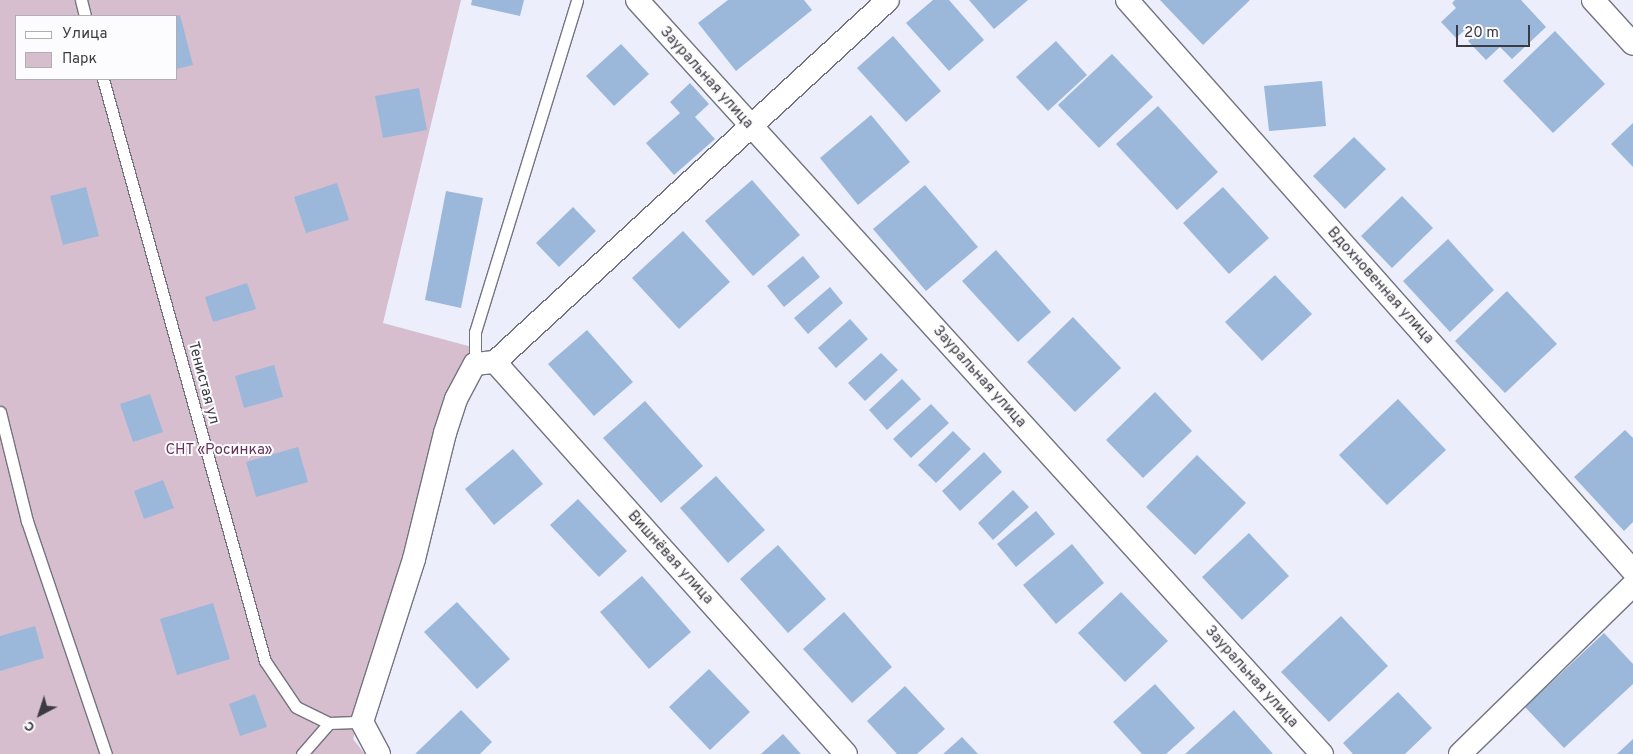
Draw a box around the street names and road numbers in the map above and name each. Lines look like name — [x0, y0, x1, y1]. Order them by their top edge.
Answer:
street label: Зауральная улица — [655, 23, 757, 133]
street label: Вдохновенная улица — [1323, 224, 1437, 348]
street label: Зауральная улица — [928, 322, 1030, 432]
street label: Тенистая ул — [183, 340, 223, 426]
street label: Вишнёвая улица — [623, 508, 717, 608]
street label: Зауральная улица — [1200, 622, 1302, 732]

